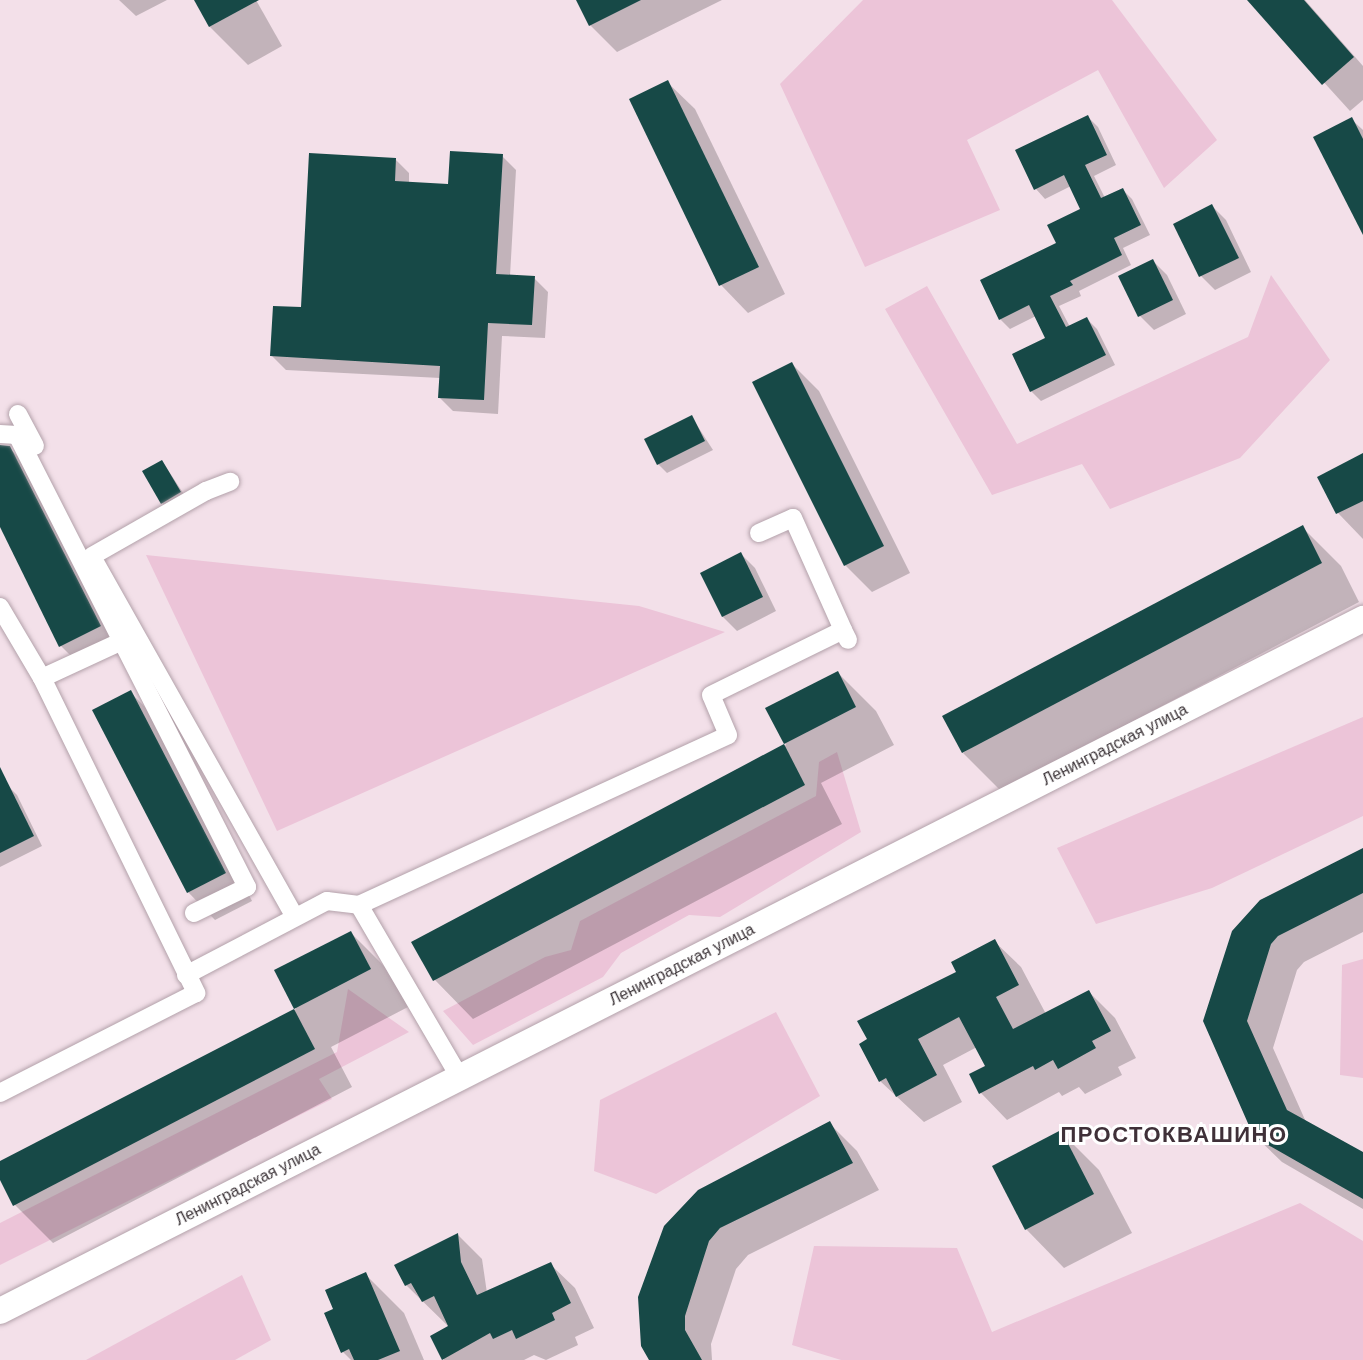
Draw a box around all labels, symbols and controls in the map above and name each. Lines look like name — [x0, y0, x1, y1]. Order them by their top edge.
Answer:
street label: Ленинградская улица — [1039, 700, 1191, 790]
street label: Ленинградская улица — [606, 920, 758, 1010]
district label: ПРОСТОКВАШИНО — [1060, 1122, 1288, 1148]
street label: Ленинградская улица — [172, 1140, 324, 1230]

